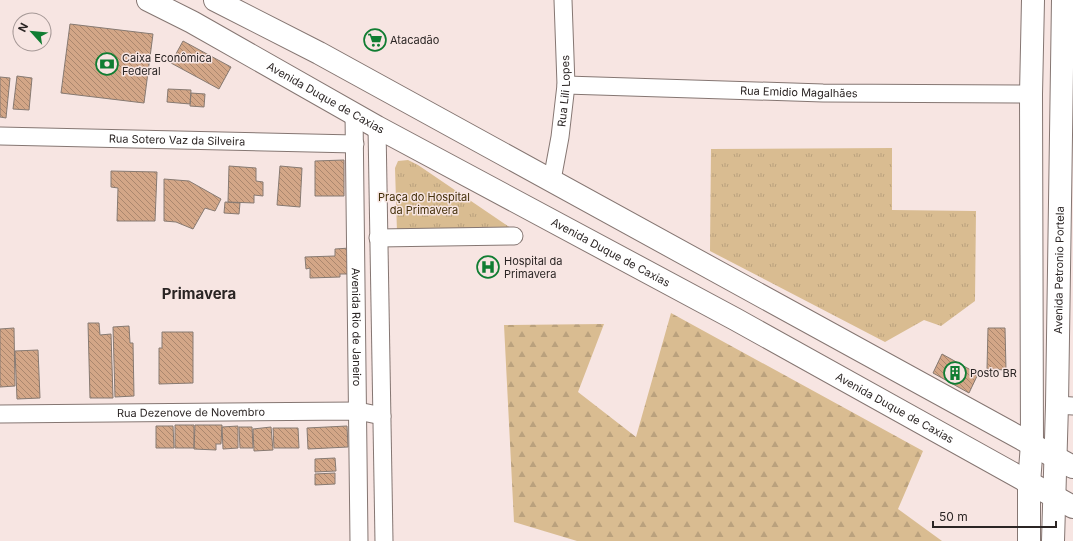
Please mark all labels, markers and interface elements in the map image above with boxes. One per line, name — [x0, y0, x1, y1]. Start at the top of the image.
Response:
north arrow — [12, 12, 52, 52]
text: N — [15, 21, 31, 34]
supermarket icon: Atacadão — [362, 27, 388, 53]
place label: Atacadão — [390, 33, 440, 47]
bank icon: Caixa Econômica Federal — [94, 51, 120, 77]
place label: Caixa Econômica Federal — [122, 51, 212, 78]
street label: Rua Lili Lopes — [554, 55, 573, 128]
street label: Avenida Duque de Caxias — [265, 59, 387, 137]
street label: Rua Emidio Magalhães — [740, 83, 858, 100]
street label: Rua Sotero Vaz da Silveira — [109, 131, 245, 149]
park label: Praça do Hospital da Primavera — [378, 190, 470, 217]
street label: Avenida Petronio Portela — [1051, 206, 1067, 334]
street label: Avenida Duque de Caxias — [549, 215, 673, 290]
hospital icon: Hospital da Primavera — [475, 254, 501, 280]
place label: Hospital da Primavera — [504, 254, 562, 281]
street label: Avenida Rio de Janeiro — [349, 268, 364, 387]
district label: Primavera — [162, 284, 236, 303]
building icon: Posto BR — [942, 360, 968, 386]
place label: Posto BR — [970, 366, 1017, 380]
street label: Avenida Duque de Caxias — [833, 369, 956, 446]
street label: Rua Dezenove de Novembro — [117, 405, 266, 420]
scale bar — [933, 503, 1056, 529]
text: 50 m — [939, 509, 968, 524]

